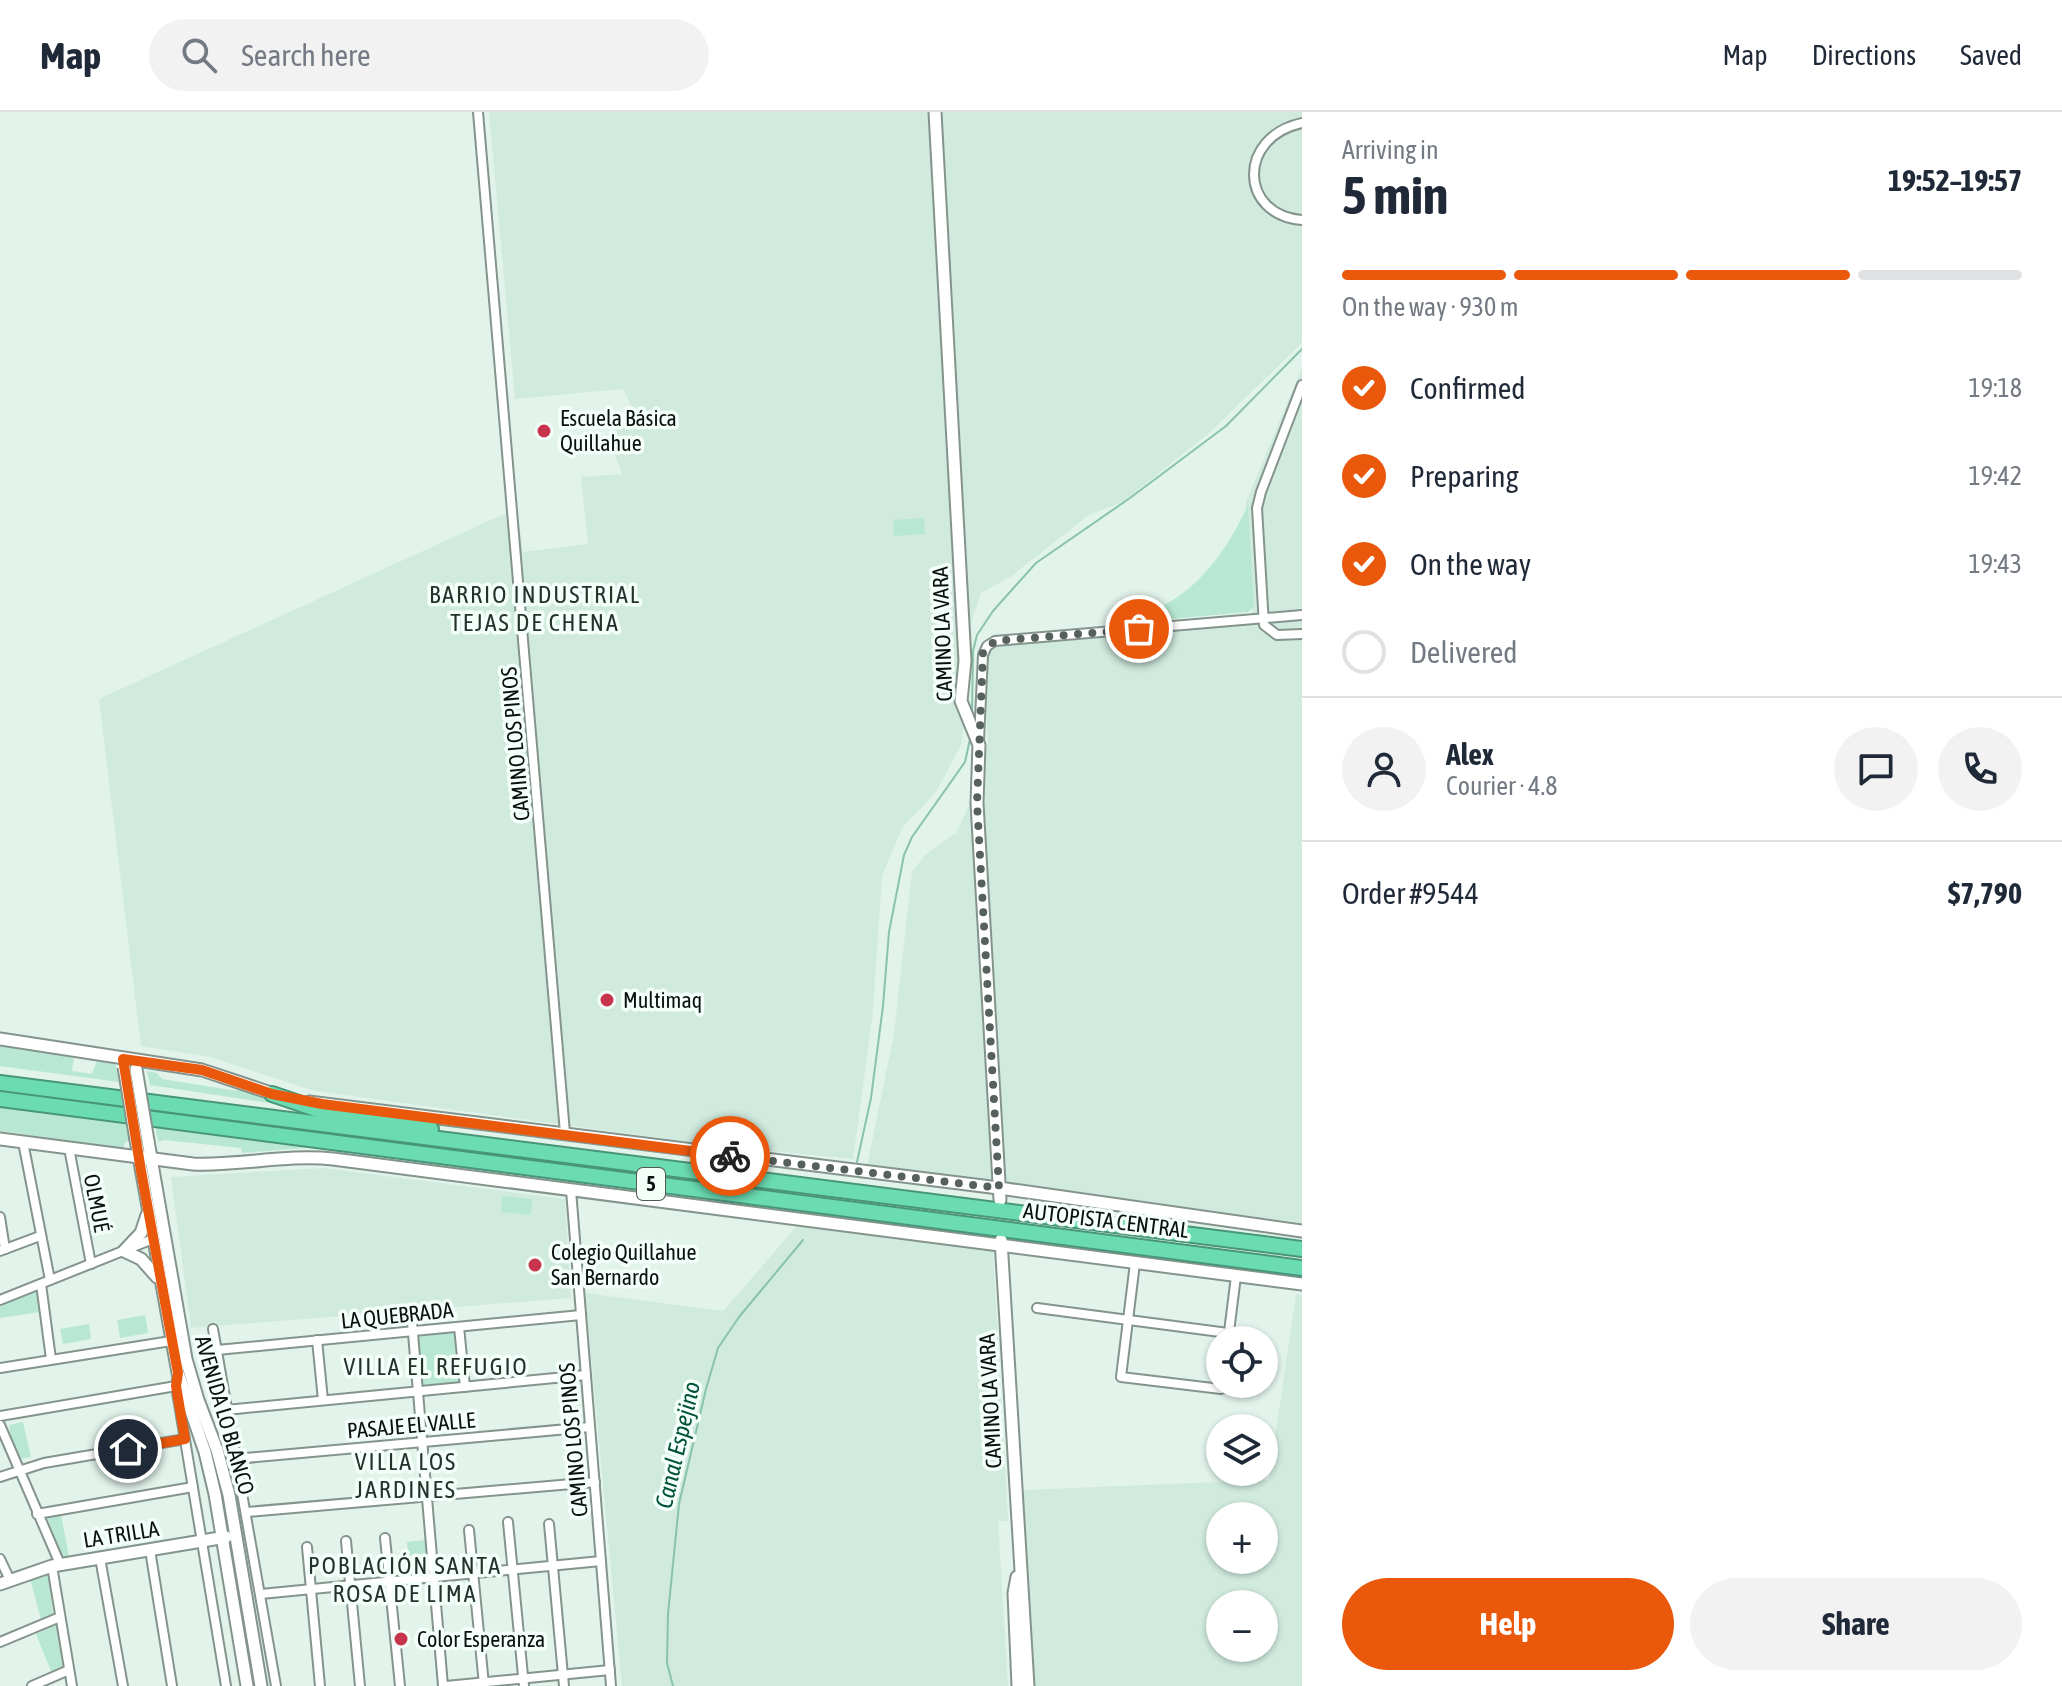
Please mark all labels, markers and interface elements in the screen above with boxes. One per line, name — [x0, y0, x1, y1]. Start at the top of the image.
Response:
search box — [149, 19, 709, 91]
icon: search — [177, 33, 221, 77]
text: Map — [40, 34, 101, 77]
text: Search here — [241, 38, 371, 72]
text: Map — [1723, 39, 1768, 71]
text: Directions — [1812, 39, 1916, 71]
text: Saved — [1960, 39, 2022, 71]
text: Arriving in — [1342, 135, 1439, 165]
text: 19:52–19:57 — [1888, 163, 2022, 197]
text: 5 min — [1342, 165, 1448, 225]
text: On the way · 930 m — [1342, 292, 1519, 322]
icon: check — [1342, 366, 1386, 410]
text: Confirmed — [1410, 371, 1525, 405]
text: 19:18 — [1968, 373, 2022, 403]
place label: Escuela Básica Quillahue — [560, 405, 677, 456]
marker: Escuela Básica Quillahue — [535, 422, 553, 440]
icon: check — [1342, 454, 1386, 498]
text: Preparing — [1410, 459, 1519, 493]
text: 19:42 — [1968, 461, 2022, 491]
icon: check — [1342, 542, 1386, 586]
text: On the way — [1410, 547, 1531, 581]
text: 19:43 — [1968, 549, 2022, 579]
street label: CAMINO LA VARA — [927, 566, 957, 702]
district label: BARRIO INDUSTRIAL TEJAS DE CHENA — [429, 581, 641, 636]
pin — [1105, 595, 1173, 663]
icon: bag — [1117, 607, 1161, 651]
text: Delivered — [1410, 635, 1518, 669]
street label: CAMINO LOS PINOS — [495, 666, 535, 822]
button: person — [1342, 727, 1426, 811]
button: chat — [1834, 727, 1918, 811]
button: phone — [1938, 727, 2022, 811]
text: Alex — [1446, 737, 1494, 771]
text: Courier · 4.8 — [1446, 771, 1557, 801]
text: Order #9544 — [1342, 876, 1479, 910]
text: $7,790 — [1948, 876, 2022, 910]
place label: Multimaq — [623, 987, 702, 1013]
marker: Multimaq — [598, 991, 616, 1009]
courier — [690, 1116, 770, 1196]
icon: bike — [708, 1134, 752, 1178]
road number: 5 — [637, 1168, 665, 1200]
street label: OLMUÉ — [79, 1172, 115, 1235]
street label: AUTOPISTA CENTRAL — [1022, 1197, 1191, 1243]
place label: Colegio Quillahue San Bernardo — [551, 1239, 696, 1290]
marker: Colegio Quillahue San Bernardo — [526, 1256, 544, 1274]
street label: LA QUEBRADA — [340, 1296, 455, 1334]
map controls — [1206, 1326, 1278, 1662]
button: locate — [1206, 1326, 1278, 1398]
street label: AVENIDA LO BLANCO — [190, 1333, 260, 1497]
street label: CAMINO LA VARA — [973, 1333, 1007, 1469]
district label: VILLA EL REFUGIO — [343, 1353, 529, 1380]
street label: CAMINO LOS PINOS — [553, 1362, 593, 1518]
water label: Canal Espejino — [650, 1379, 705, 1511]
street label: PASAJE EL VALLE — [346, 1406, 477, 1444]
button: layers — [1206, 1414, 1278, 1486]
pin — [94, 1415, 162, 1483]
icon: home — [106, 1427, 150, 1471]
district label: VILLA LOS JARDINES — [355, 1448, 457, 1503]
button: + — [1206, 1502, 1278, 1574]
street label: LA TRILLA — [81, 1515, 161, 1553]
district label: POBLACIÓN SANTA ROSA DE LIMA — [308, 1552, 502, 1607]
button: Help — [1342, 1578, 1674, 1670]
button: Share — [1690, 1578, 2022, 1670]
button: − — [1206, 1590, 1278, 1662]
place label: Color Esperanza — [417, 1626, 545, 1652]
marker: Color Esperanza — [392, 1630, 410, 1648]

